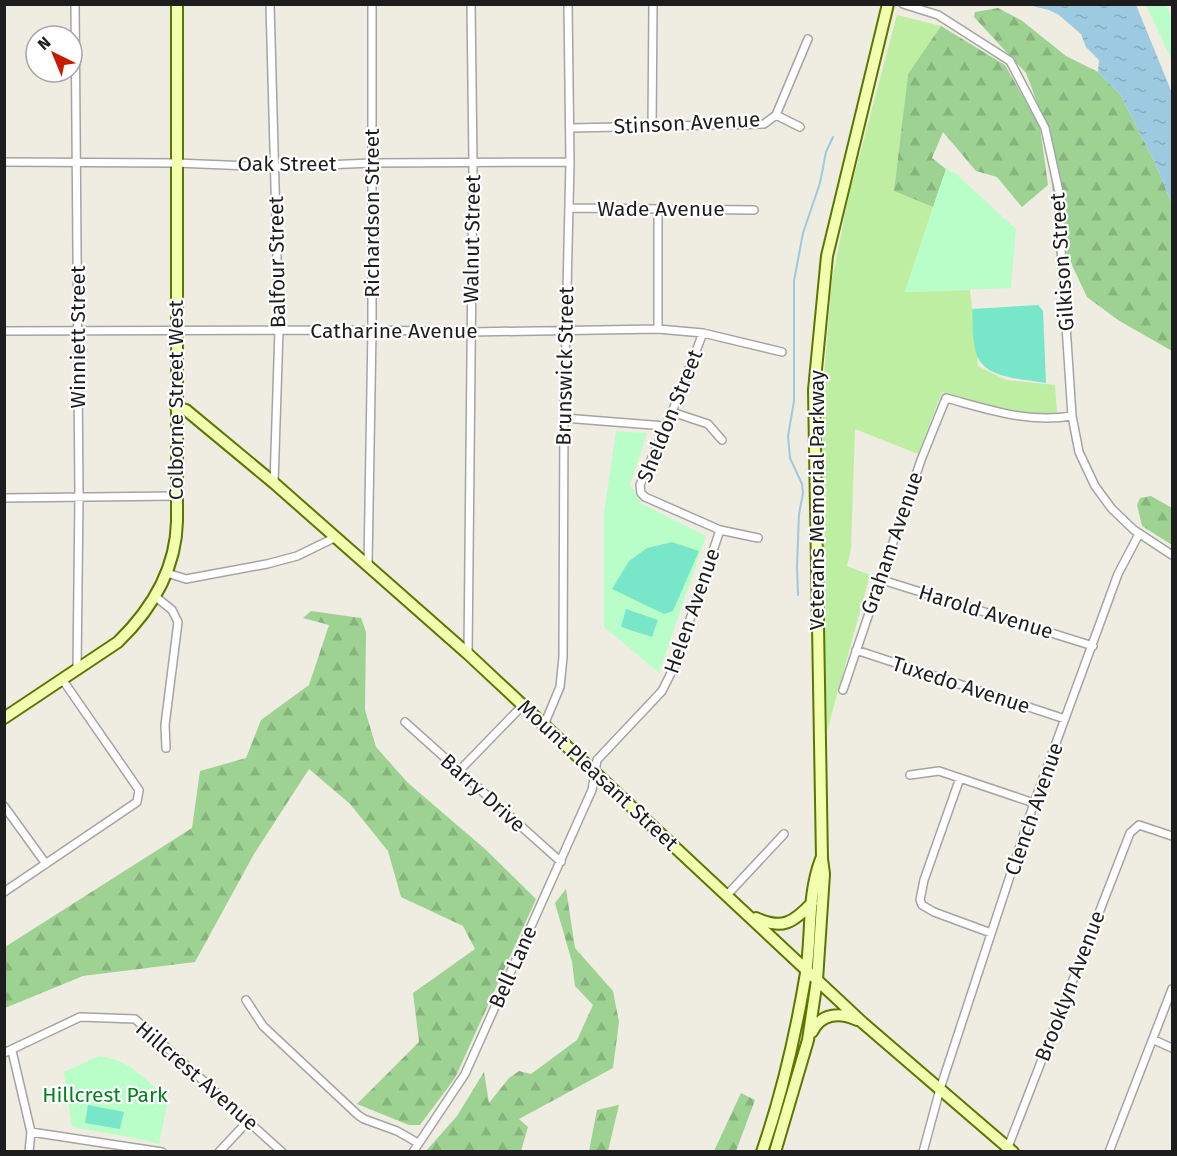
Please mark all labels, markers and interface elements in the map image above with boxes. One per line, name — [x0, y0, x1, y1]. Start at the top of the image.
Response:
north arrow — [24, 24, 84, 84]
text: N — [34, 33, 54, 54]
street label: Stinson Avenue — [613, 106, 761, 140]
street label: Richardson Street — [359, 128, 385, 298]
street label: Oak Street — [237, 151, 337, 177]
street label: Walnut Street — [458, 174, 486, 304]
street label: Gilkison Street — [1044, 191, 1080, 332]
street label: Balfour Street — [263, 195, 291, 328]
street label: Wade Avenue — [597, 196, 725, 222]
street label: Winniett Street — [65, 265, 91, 408]
street label: Brunswick Street — [551, 286, 579, 446]
street label: Colborne Street West — [163, 299, 189, 500]
street label: Catharine Avenue — [310, 318, 478, 344]
street label: Sheldon Street — [632, 345, 709, 486]
street label: Veterans Memorial Parkway — [804, 369, 830, 630]
street label: Graham Avenue — [855, 468, 929, 618]
street label: Helen Avenue — [658, 545, 726, 677]
street label: Harold Avenue — [916, 579, 1056, 645]
street label: Tuxedo Avenue — [889, 650, 1033, 720]
street label: Mount Pleasant Street — [512, 694, 684, 856]
street label: Clench Avenue — [999, 739, 1069, 879]
street label: Barry Drive — [435, 748, 531, 838]
street label: Brooklyn Avenue — [1029, 907, 1111, 1065]
street label: Bell Lane — [483, 922, 543, 1012]
street label: Hillcrest Avenue — [130, 1016, 264, 1136]
park label: Hillcrest Park — [42, 1082, 168, 1108]

